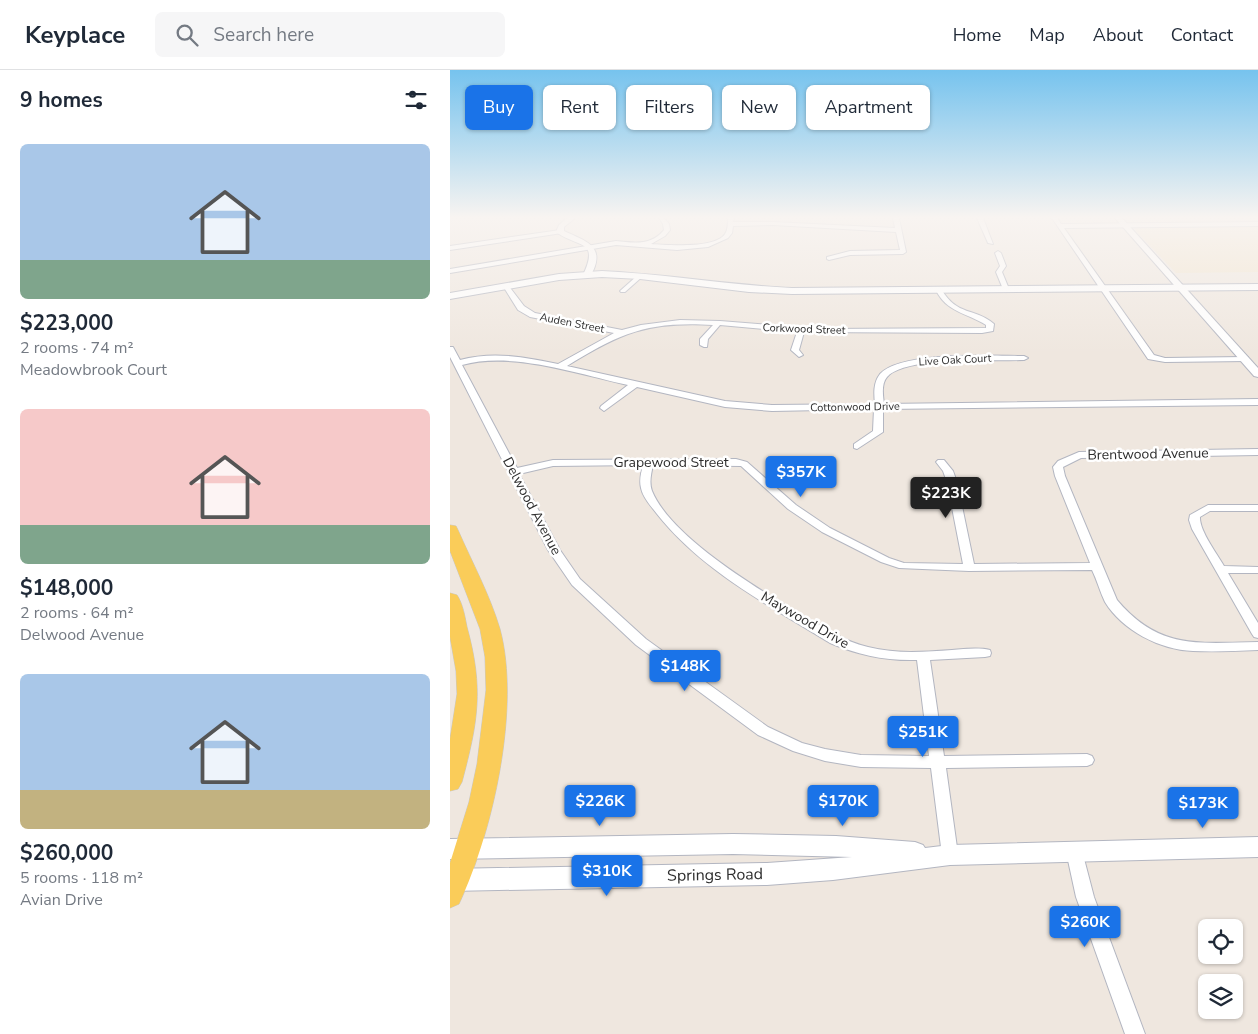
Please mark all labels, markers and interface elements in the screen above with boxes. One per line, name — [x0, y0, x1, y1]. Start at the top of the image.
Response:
search box — [155, 12, 505, 57]
text: Keyplace — [25, 19, 125, 51]
icon: search — [173, 21, 201, 49]
text: Search here — [213, 22, 314, 48]
text: Home — [953, 23, 1001, 47]
text: Map — [1029, 23, 1065, 47]
text: About — [1093, 23, 1143, 47]
text: Contact — [1171, 23, 1233, 47]
chip: Buy — [465, 85, 533, 130]
chip: Rent — [543, 85, 616, 130]
chip: Filters — [626, 85, 712, 130]
chip: New — [722, 85, 796, 130]
chip: Apartment — [806, 85, 930, 130]
text: 9 homes — [20, 86, 103, 114]
icon: filters — [402, 86, 430, 114]
icon: home — [180, 177, 270, 267]
text: $223,000 — [20, 309, 113, 337]
street label: Auden Street — [538, 309, 606, 337]
street label: Corkwood Street — [762, 320, 846, 338]
text: 2 rooms · 74 m² — [20, 337, 133, 359]
street label: Live Oak Court — [918, 351, 992, 369]
text: Meadowbrook Court — [20, 359, 167, 381]
street label: Cottonwood Drive — [810, 399, 900, 415]
icon: home — [180, 442, 270, 532]
street label: Brentwood Avenue — [1087, 443, 1209, 465]
street label: Grapewood Street — [613, 453, 729, 472]
street label: Delwood Avenue — [498, 454, 566, 558]
pin: $357K — [766, 456, 836, 498]
text: $357K — [776, 461, 826, 483]
pin: $223K — [911, 476, 981, 519]
text: $223K — [921, 482, 971, 504]
text: $148,000 — [20, 574, 113, 602]
street label: Maywood Drive — [757, 587, 853, 653]
text: 2 rooms · 64 m² — [20, 602, 133, 624]
text: Delwood Avenue — [20, 624, 144, 646]
pin: $148K — [650, 650, 720, 692]
text: $148K — [660, 655, 710, 677]
icon: home — [180, 707, 270, 797]
pin: $251K — [888, 716, 958, 758]
text: $251K — [898, 721, 948, 743]
pin: $226K — [565, 784, 635, 827]
pin: $170K — [808, 784, 878, 827]
pin: $173K — [1168, 786, 1238, 829]
text: $226K — [575, 790, 625, 812]
text: $170K — [818, 790, 868, 812]
text: $173K — [1178, 792, 1228, 814]
text: $260,000 — [20, 839, 113, 867]
pin: $310K — [572, 854, 642, 897]
text: $310K — [582, 860, 632, 882]
street label: Springs Road — [667, 863, 763, 887]
text: 5 rooms · 118 m² — [20, 867, 143, 889]
text: Avian Drive — [20, 889, 103, 911]
pin: $260K — [1050, 906, 1120, 948]
text: $260K — [1060, 911, 1110, 933]
map controls — [1198, 919, 1243, 1019]
button: locate — [1198, 919, 1243, 964]
button: layers — [1198, 974, 1243, 1019]

